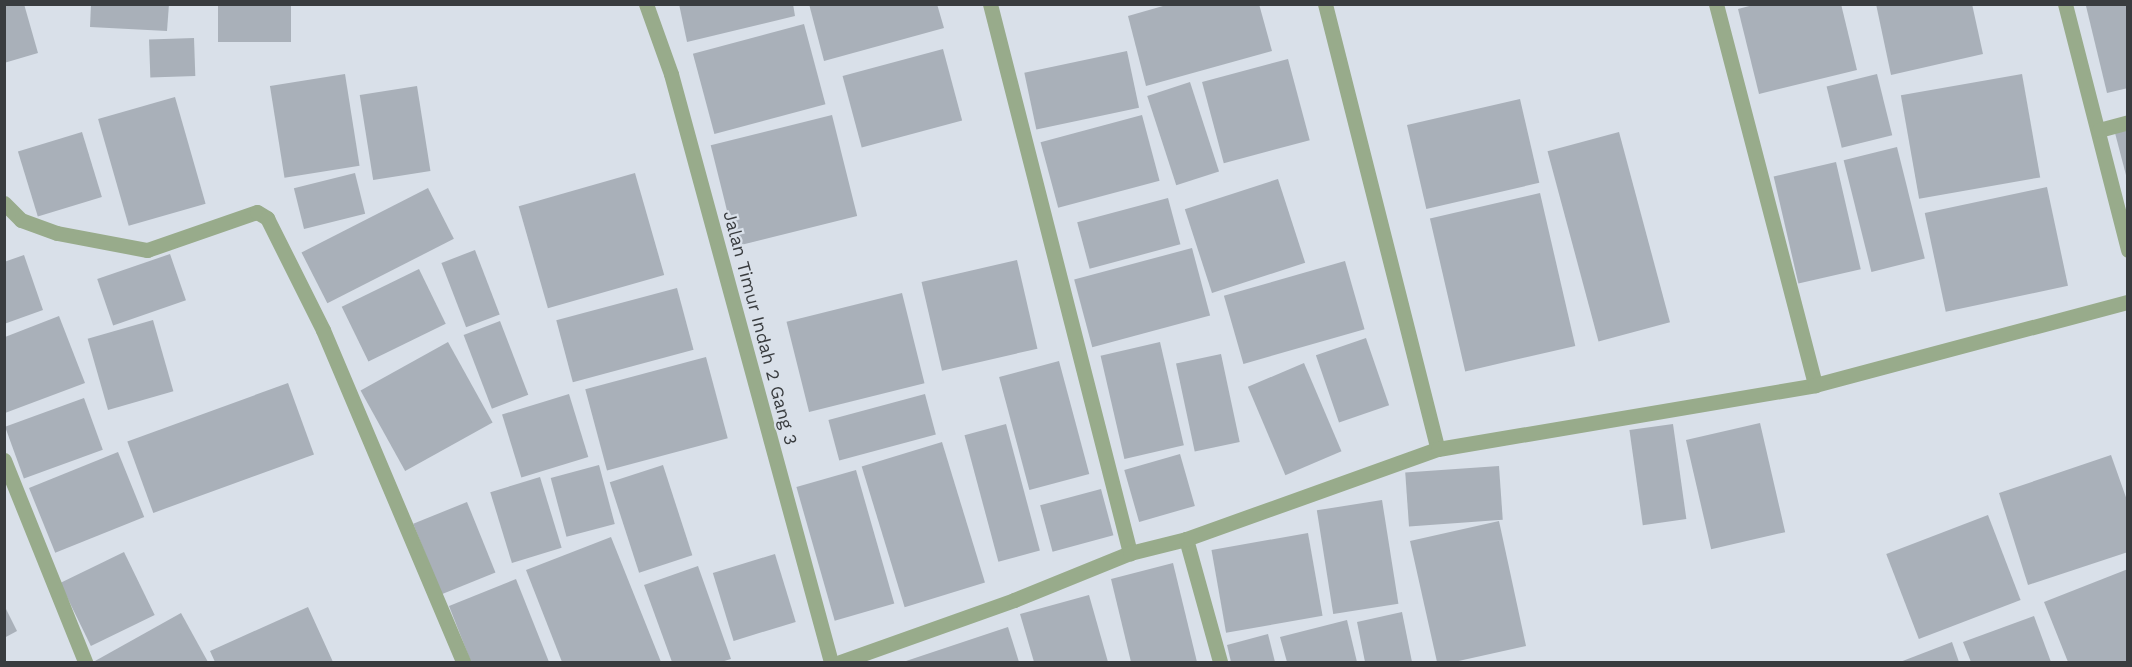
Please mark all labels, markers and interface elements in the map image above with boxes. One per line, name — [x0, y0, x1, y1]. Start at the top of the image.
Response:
street label: Jalan Timur Indah 2 Gang 3 — [718, 208, 802, 448]

